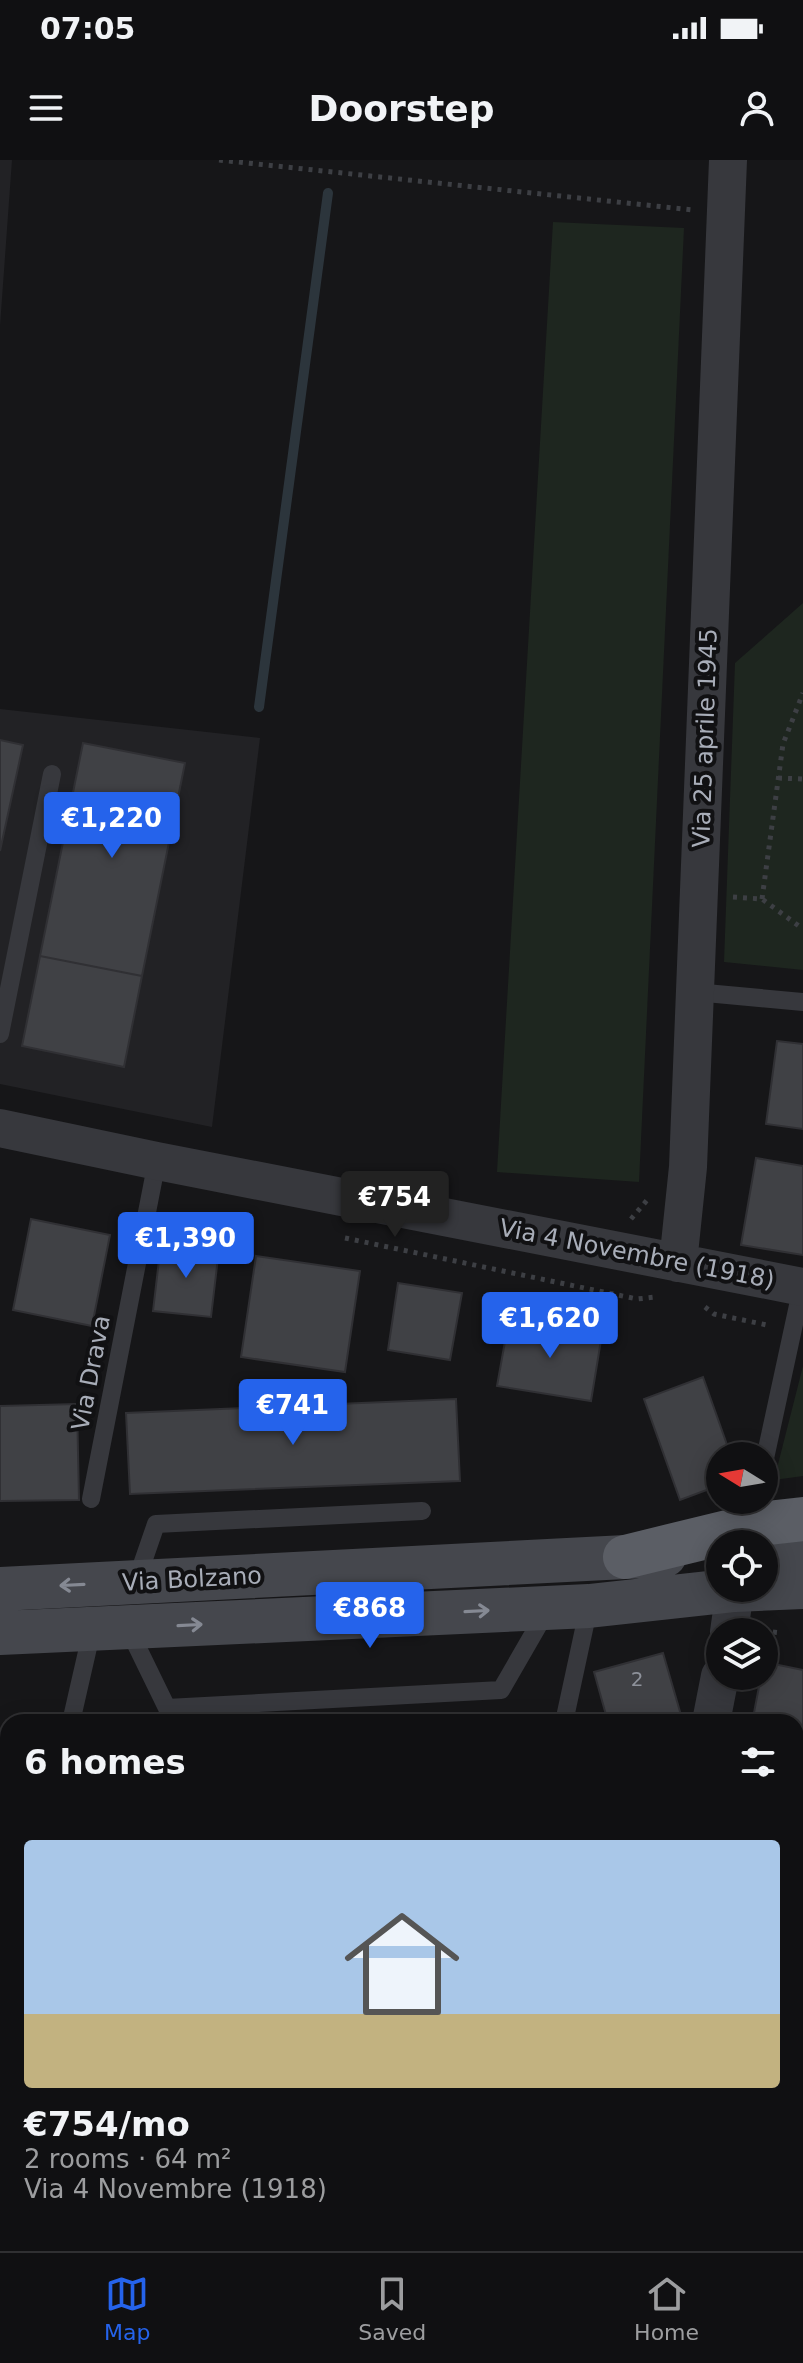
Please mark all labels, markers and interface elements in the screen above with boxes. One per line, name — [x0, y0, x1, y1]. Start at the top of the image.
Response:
text: 07:05 — [40, 11, 136, 46]
icon: menu — [24, 86, 68, 130]
icon: person — [735, 86, 779, 130]
text: Doorstep — [309, 88, 494, 129]
street label: Via 25 aprile 1945 — [687, 628, 723, 848]
pin: €1,220 — [47, 792, 177, 860]
text: €1,220 — [62, 803, 162, 833]
pin: €754 — [348, 1171, 442, 1239]
text: €754 — [359, 1182, 431, 1212]
pin: €1,390 — [121, 1212, 251, 1280]
street label: Via 4 Novembre (1918) — [497, 1214, 777, 1294]
text: €1,390 — [136, 1223, 236, 1253]
pin: €1,620 — [485, 1292, 615, 1360]
text: €1,620 — [500, 1303, 600, 1333]
street label: Via Drava — [66, 1313, 116, 1433]
pin: €741 — [246, 1379, 340, 1447]
text: €741 — [257, 1390, 329, 1420]
north arrow — [706, 1442, 778, 1514]
map controls — [706, 1442, 778, 1690]
button: locate — [706, 1530, 778, 1602]
street label: Via Bolzano — [121, 1561, 263, 1597]
one-way arrow — [59, 1578, 86, 1593]
pin: €868 — [323, 1582, 417, 1650]
text: €868 — [334, 1593, 406, 1623]
one-way arrow — [463, 1603, 490, 1618]
one-way arrow — [176, 1618, 203, 1633]
button: layers — [706, 1618, 778, 1690]
house number: 2 — [631, 1667, 643, 1691]
icon: filters — [736, 1740, 780, 1784]
text: 6 homes — [24, 1742, 186, 1782]
icon: home — [330, 1892, 474, 2036]
text: €754/mo — [24, 2104, 190, 2144]
text: 2 rooms · 64 m² — [24, 2144, 232, 2174]
text: Via 4 Novembre (1918) — [24, 2174, 327, 2204]
tab: Map — [104, 2272, 150, 2345]
tab: Saved — [358, 2272, 426, 2345]
tab: Home — [634, 2272, 699, 2345]

